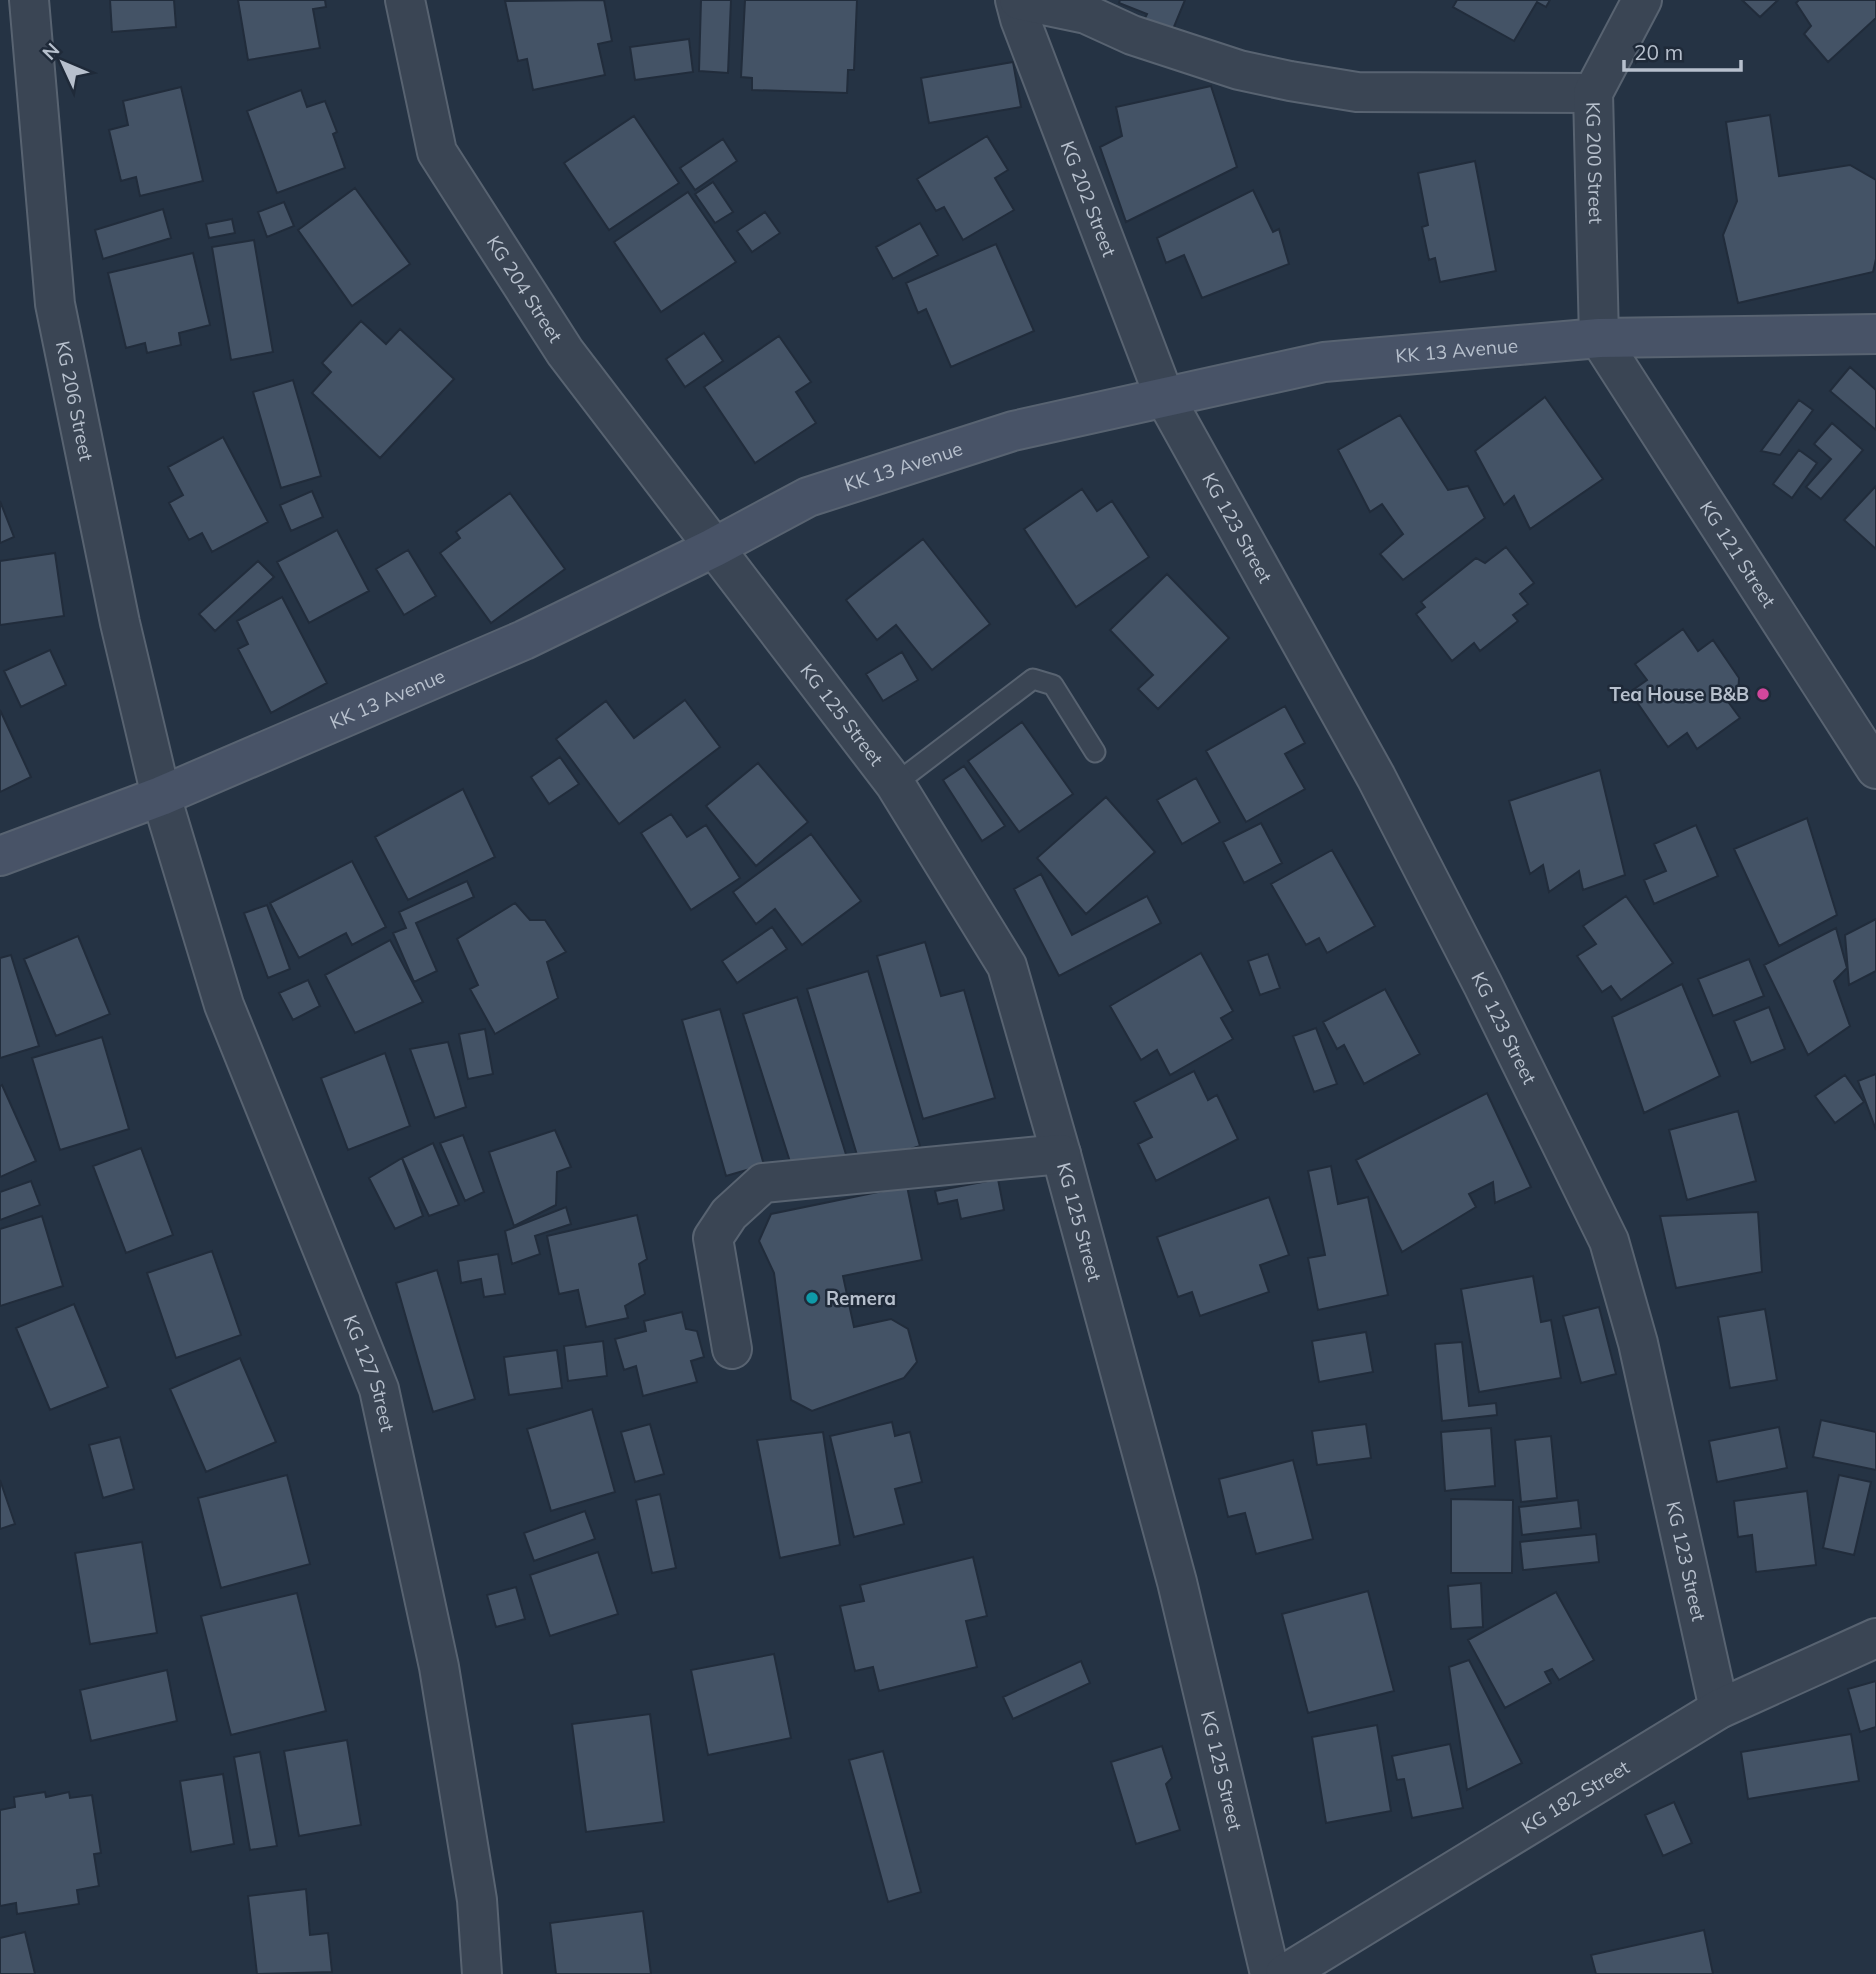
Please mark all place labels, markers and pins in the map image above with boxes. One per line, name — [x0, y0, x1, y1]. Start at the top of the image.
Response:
place label: Tea House B&B — [1610, 682, 1749, 706]
marker: Tea House B&B — [1755, 686, 1771, 702]
place label: Remera — [826, 1286, 896, 1310]
marker: Remera — [804, 1290, 820, 1306]

